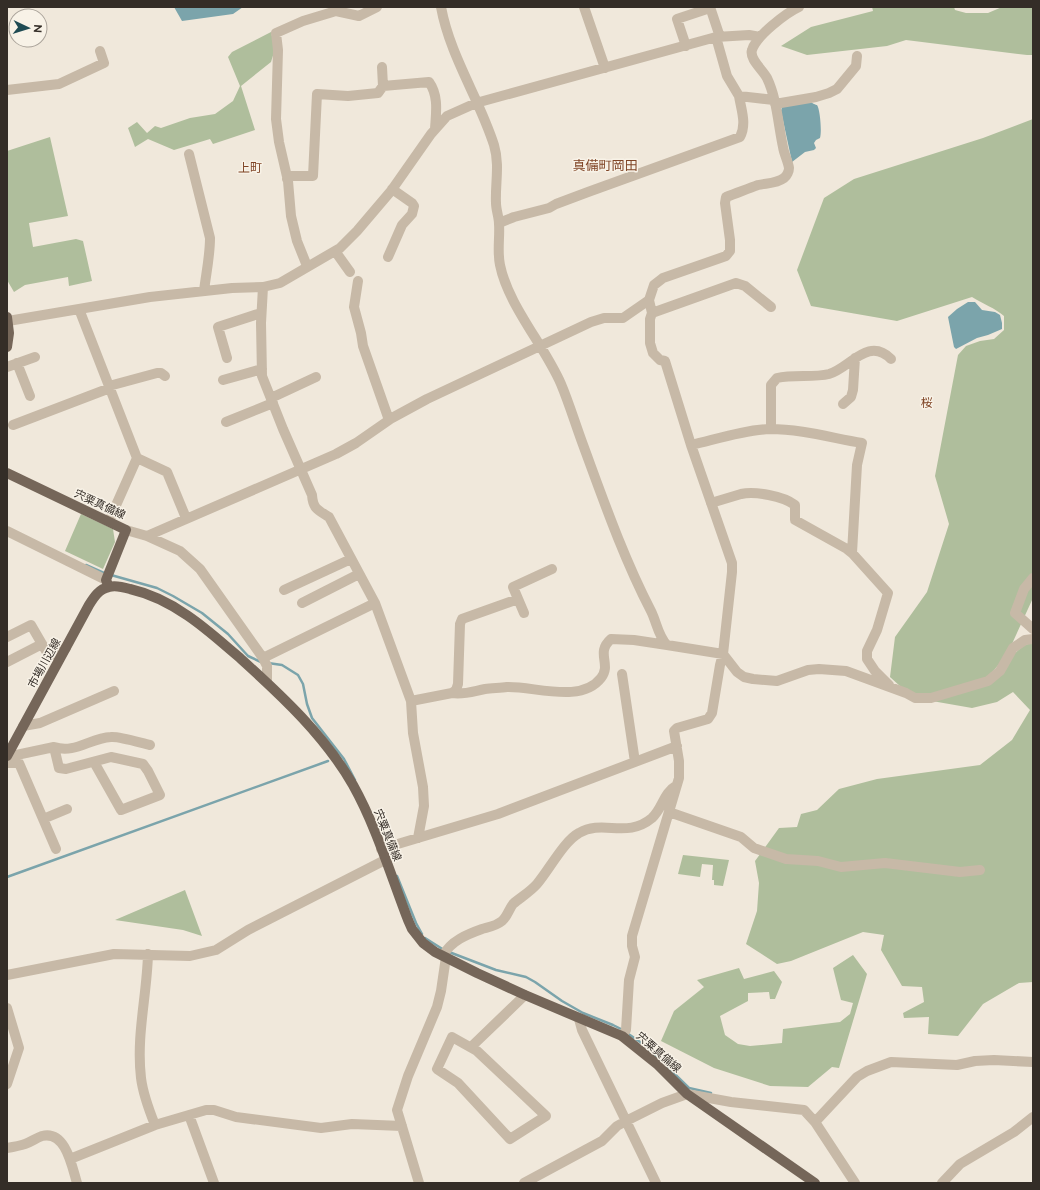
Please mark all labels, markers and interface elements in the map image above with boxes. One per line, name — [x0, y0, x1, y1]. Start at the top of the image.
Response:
north arrow — [8, 8, 48, 48]
text: N — [31, 24, 44, 33]
district label: 真備町岡田 — [572, 158, 638, 173]
district label: 上町 — [238, 161, 262, 175]
district label: 桜 — [921, 396, 933, 410]
street label: 宍粟真備線 — [72, 487, 127, 522]
street label: 市場川辺線 — [25, 636, 63, 690]
street label: 宍粟真備線 — [371, 807, 404, 863]
street label: 宍粟真備線 — [634, 1029, 684, 1075]

